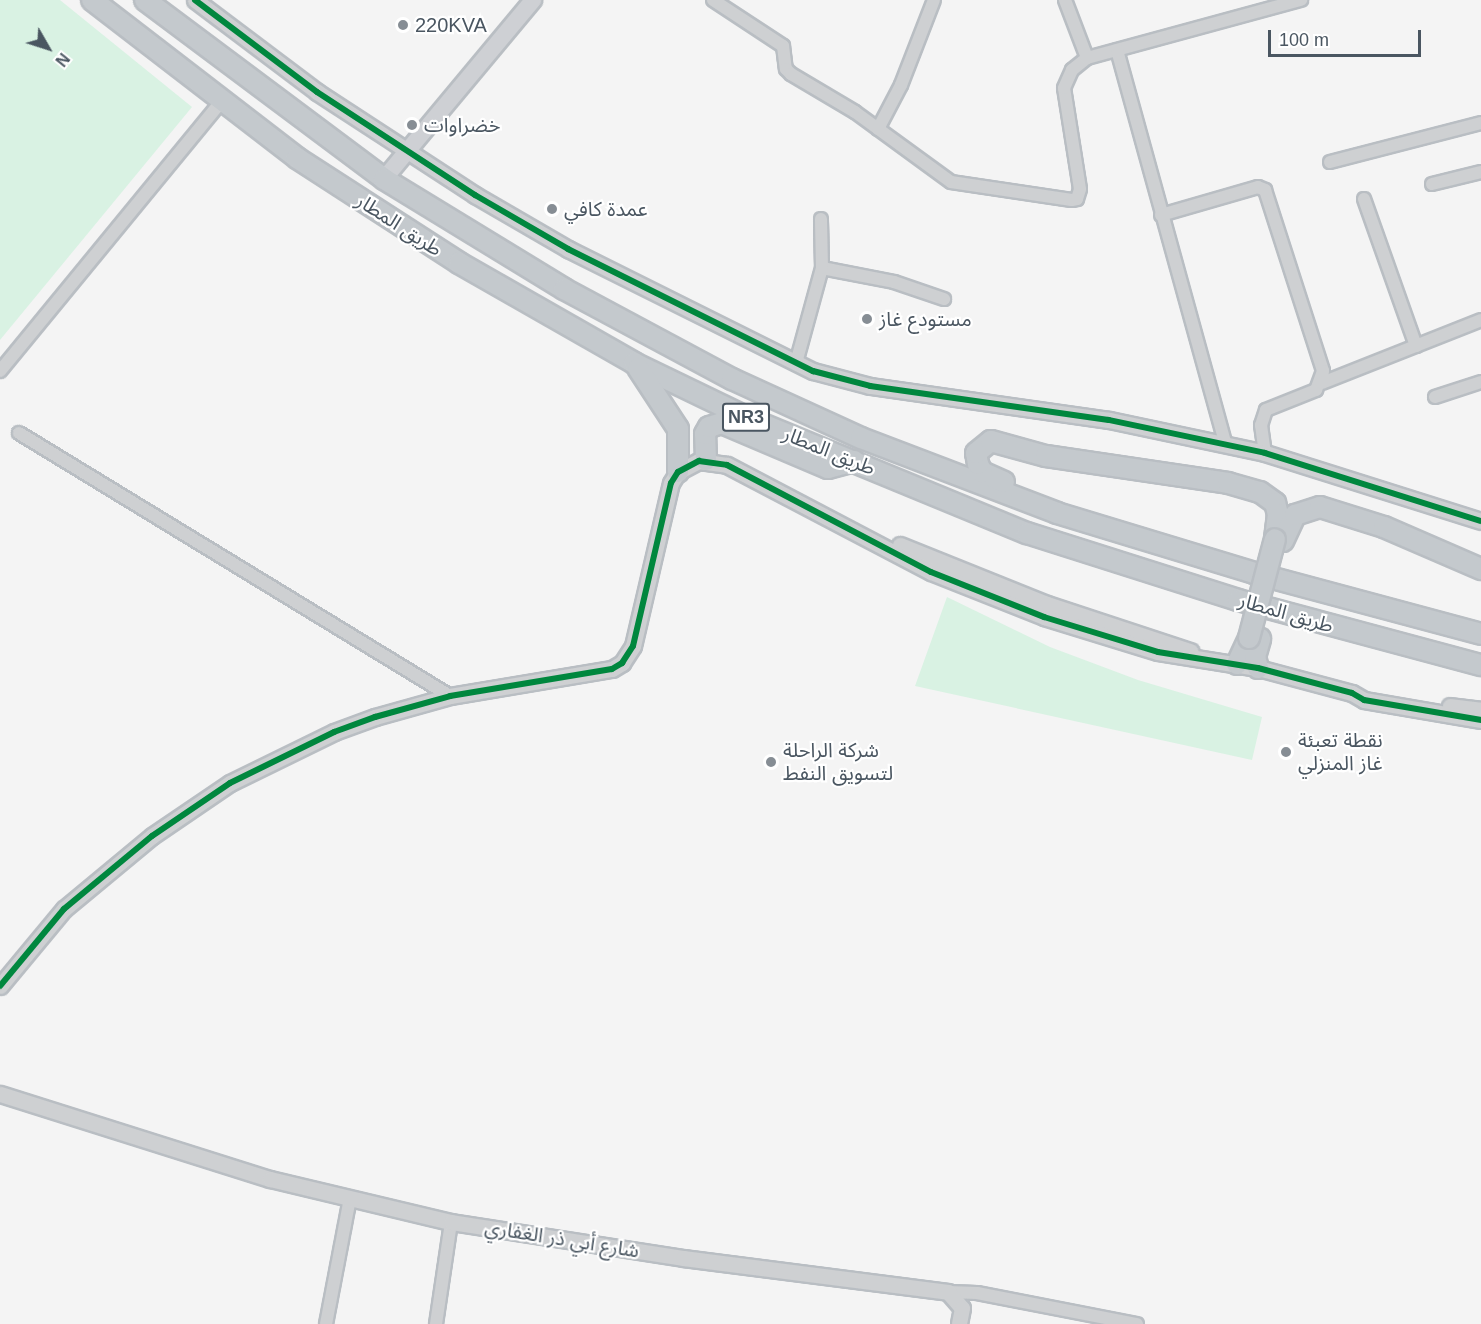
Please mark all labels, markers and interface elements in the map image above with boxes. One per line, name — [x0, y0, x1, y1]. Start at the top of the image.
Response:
place label: 220KVA — [415, 13, 487, 37]
north arrow — [18, 18, 78, 78]
marker: 220KVA — [396, 18, 410, 32]
scale bar — [1271, 18, 1424, 56]
text: 100 m — [1279, 30, 1329, 50]
text: N — [52, 50, 73, 69]
place label: خضراوات — [424, 113, 500, 137]
marker: خضراوات — [405, 118, 419, 132]
street label: طريق المطار — [352, 188, 446, 262]
place label: عمدة كافي — [564, 197, 648, 221]
marker: عمدة كافي — [545, 202, 559, 216]
place label: مستودع غاز — [879, 307, 972, 331]
marker: مستودع غاز — [860, 312, 874, 326]
road number: NR3 — [720, 402, 771, 432]
street label: طريق المطار — [779, 422, 879, 480]
street label: طريق المطار — [1236, 588, 1336, 638]
place label: نقطة تعبئة غاز المنزلي — [1298, 728, 1383, 775]
place label: شركة الراحلة لتسويق النفط — [783, 738, 893, 785]
marker: نقطة تعبئة غاز المنزلي — [1279, 745, 1293, 759]
marker: شركة الراحلة لتسويق النفط — [764, 755, 778, 769]
street label: شارع أبي ذر الغفاري — [483, 1215, 641, 1263]

